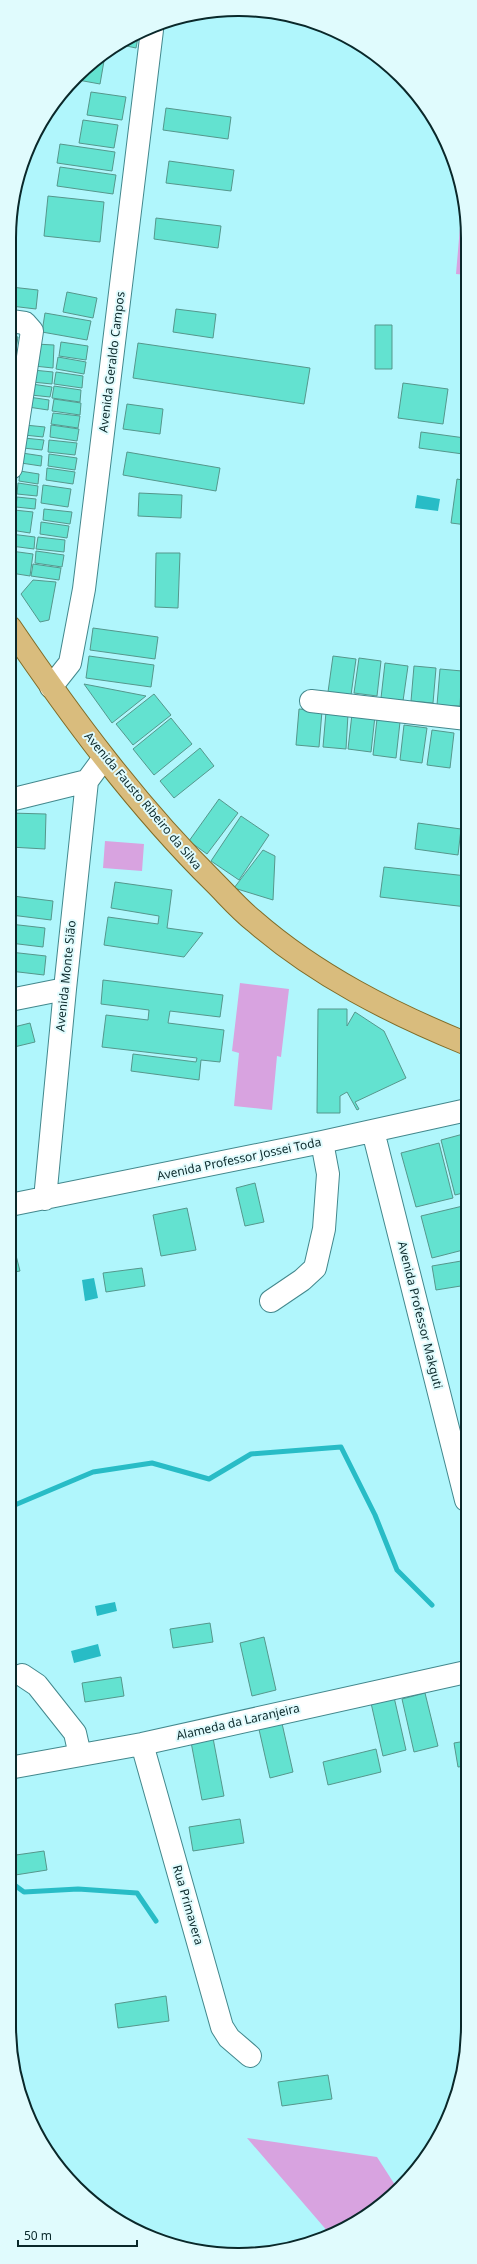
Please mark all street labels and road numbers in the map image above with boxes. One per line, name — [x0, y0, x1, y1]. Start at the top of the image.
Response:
street label: Avenida Geraldo Campos — [94, 290, 129, 433]
street label: Avenida Fausto Ribeiro da Silva — [81, 728, 206, 873]
street label: Avenida Monte Sião — [51, 919, 80, 1032]
street label: Avenida Professor Jossei Toda — [155, 1133, 323, 1184]
street label: Avenida Professor Makguti — [394, 1239, 447, 1390]
street label: Alameda da Laranjeira — [174, 1699, 301, 1744]
street label: Rua Primavera — [169, 1863, 208, 1947]

